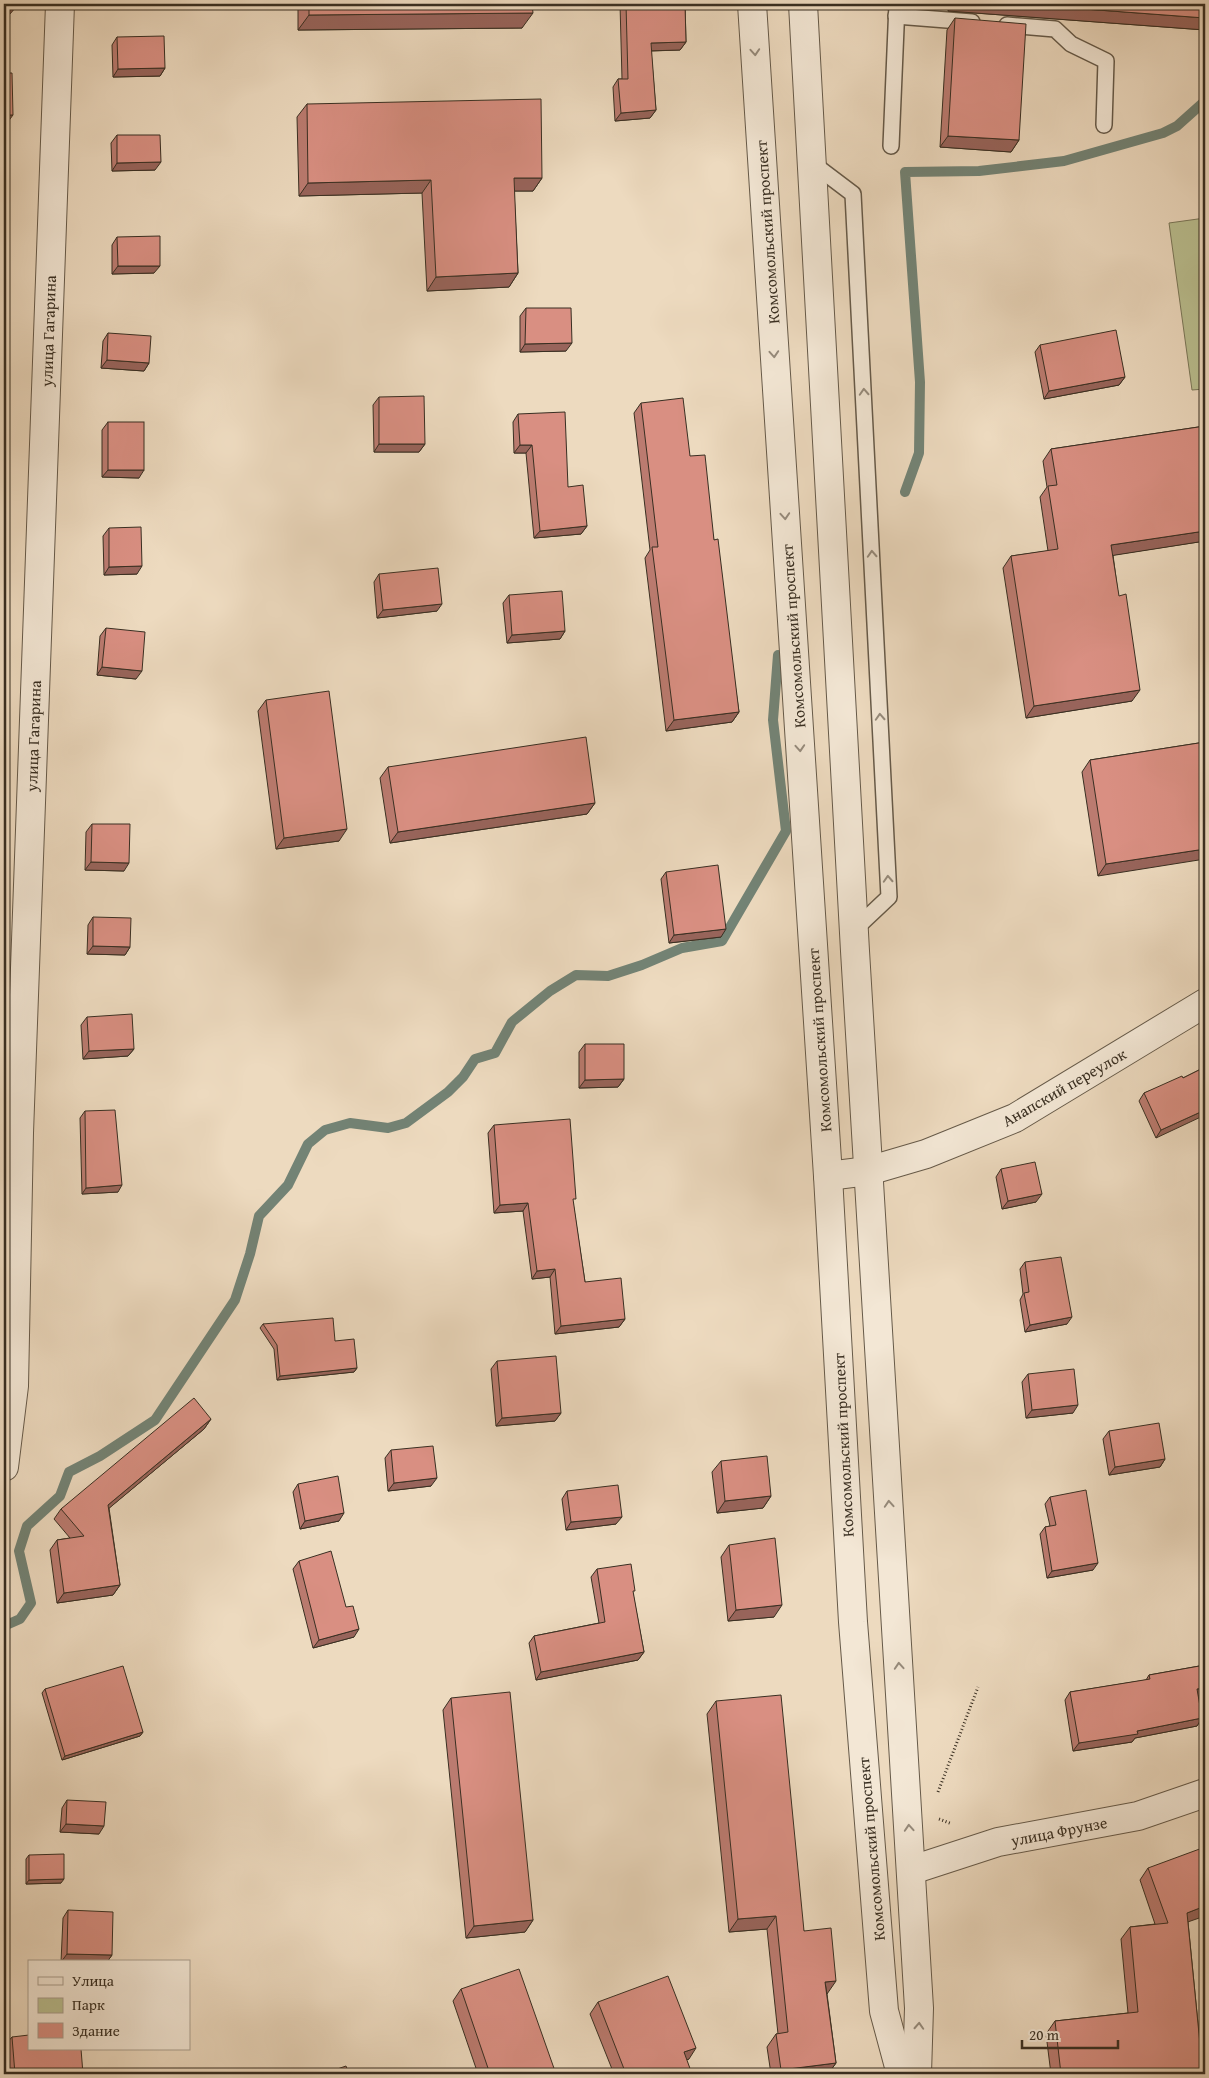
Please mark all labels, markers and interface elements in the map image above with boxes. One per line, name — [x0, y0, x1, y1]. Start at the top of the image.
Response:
one-way arrow — [750, 49, 761, 57]
street label: Комсомольский проспект — [749, 139, 785, 325]
street label: улица Гагарина — [34, 274, 62, 388]
one-way arrow — [769, 351, 780, 359]
one-way arrow — [858, 388, 869, 396]
one-way arrow — [779, 513, 790, 521]
street label: Комсомольский проспект — [775, 543, 811, 729]
one-way arrow — [867, 550, 877, 558]
street label: улица Гагарина — [19, 679, 47, 793]
one-way arrow — [875, 712, 886, 720]
one-way arrow — [794, 745, 805, 753]
one-way arrow — [883, 875, 894, 883]
street label: Комсомольский проспект — [801, 947, 837, 1133]
street label: Анапский переулок — [997, 1041, 1131, 1132]
street label: Комсомольский проспект — [826, 1352, 860, 1538]
one-way arrow — [883, 1500, 894, 1508]
one-way arrow — [893, 1662, 904, 1670]
street label: Комсомольский проспект — [851, 1756, 891, 1942]
street label: улица Фрунзе — [1008, 1810, 1109, 1852]
one-way arrow — [903, 1824, 914, 1832]
legend — [28, 1960, 190, 2050]
text: Улица — [72, 1970, 115, 1991]
text: Парк — [72, 1994, 105, 2015]
scale bar — [1022, 2018, 1118, 2050]
text: Здание — [72, 2020, 120, 2041]
one-way arrow — [913, 2021, 924, 2029]
text: 20 m — [1029, 2024, 1060, 2045]

